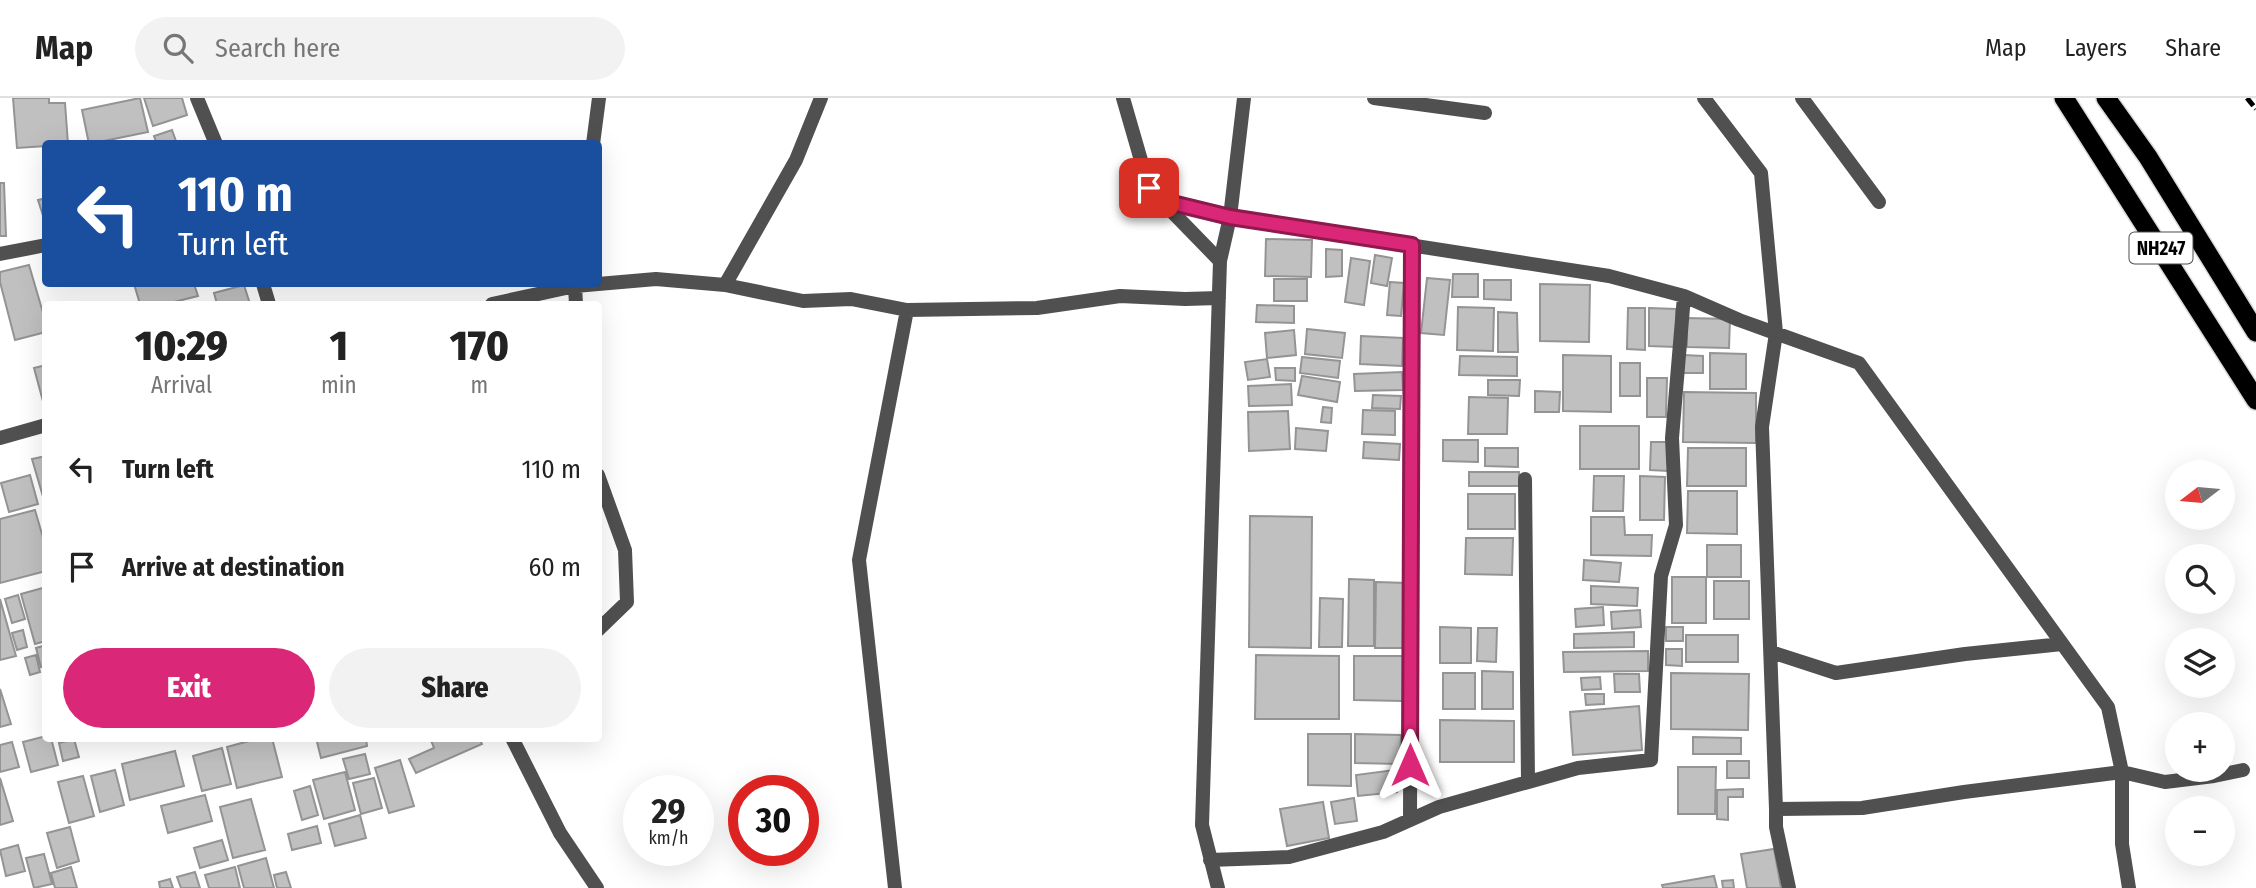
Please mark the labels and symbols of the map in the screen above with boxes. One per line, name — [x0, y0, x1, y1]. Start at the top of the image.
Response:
pin — [1119, 158, 1179, 218]
road number: NH247 — [2130, 232, 2192, 264]
north arrow — [2165, 460, 2235, 530]
position arrow — [1373, 728, 1447, 802]
speed limit sign: 30 — [728, 775, 819, 866]

